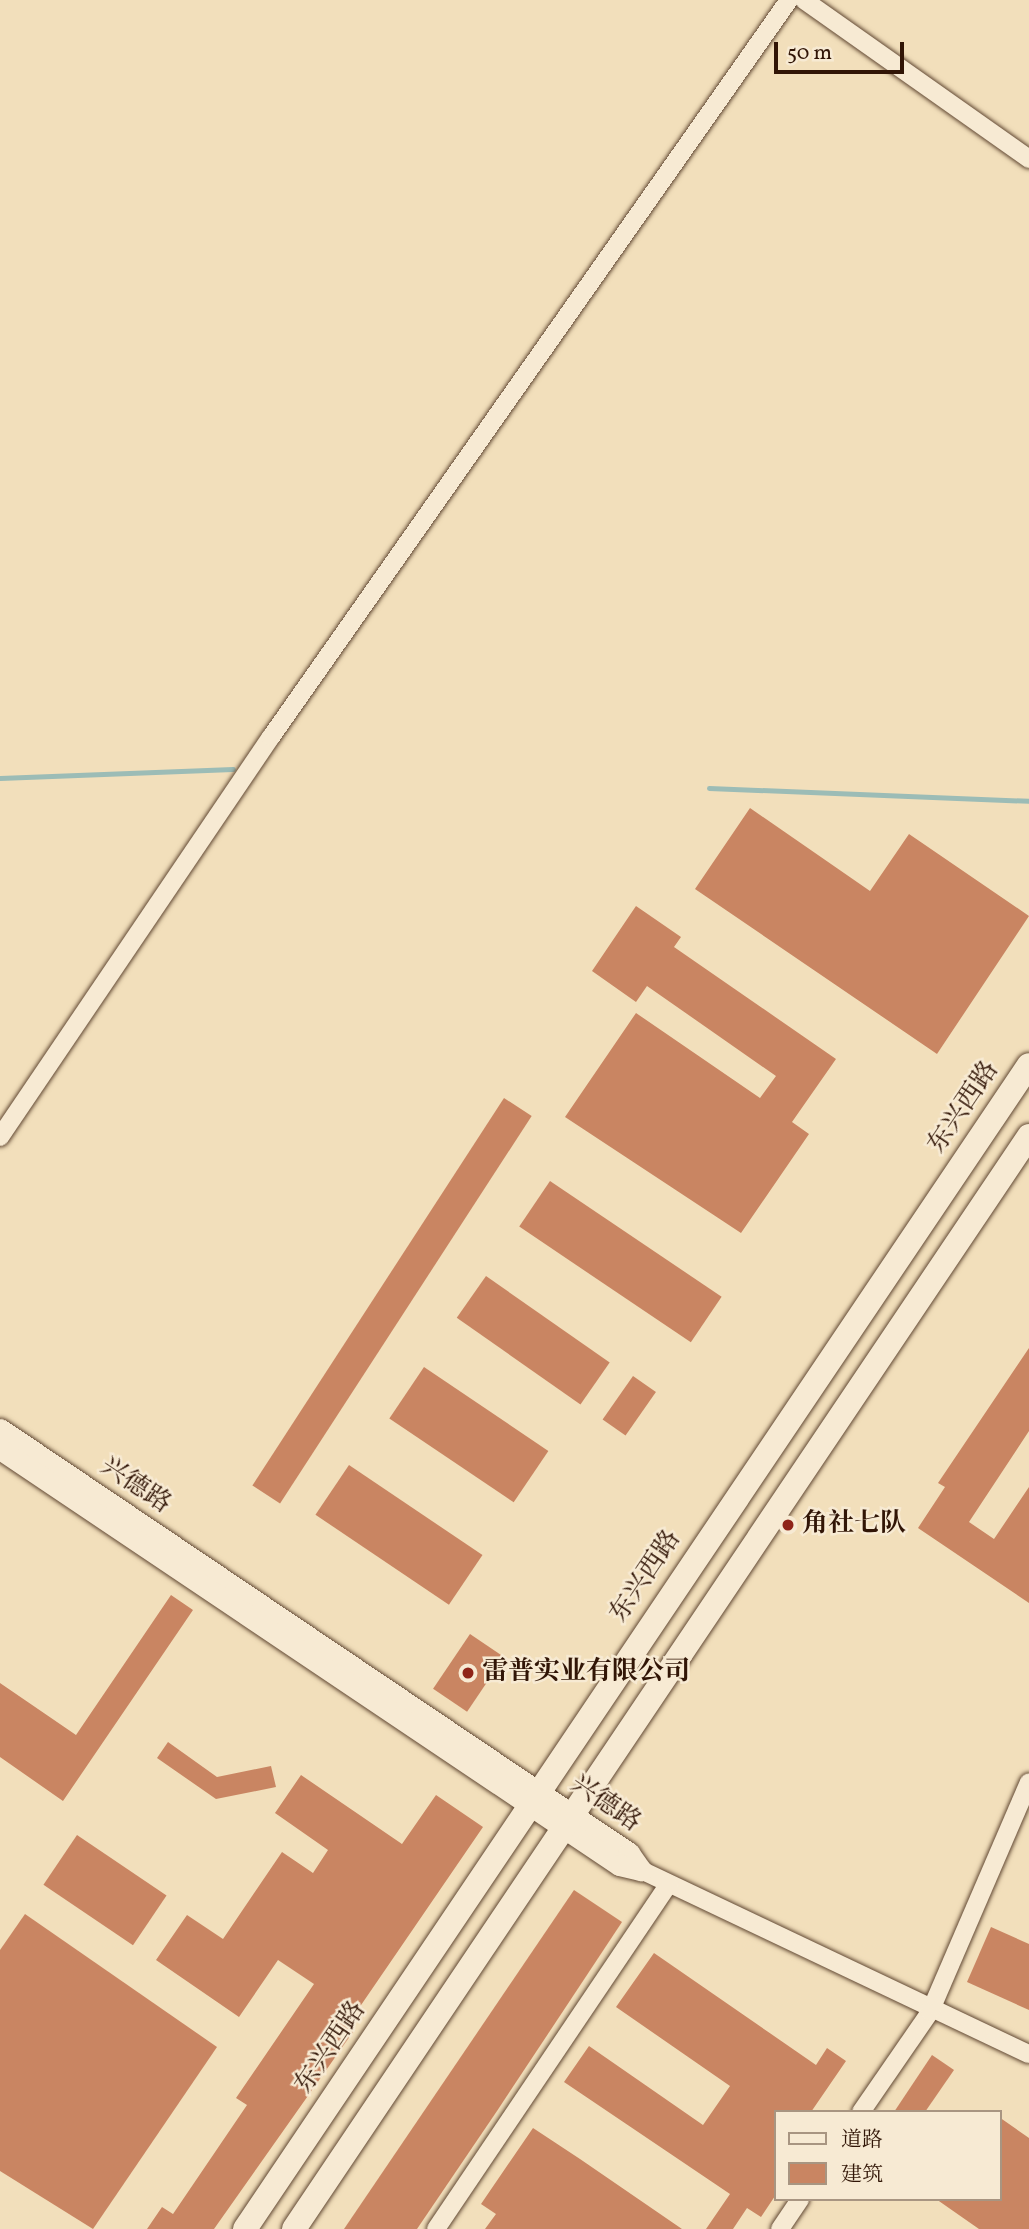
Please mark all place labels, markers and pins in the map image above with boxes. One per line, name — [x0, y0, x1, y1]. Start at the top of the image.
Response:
place label: 角社七队 — [802, 1509, 906, 1541]
marker: 角社七队 — [780, 1517, 796, 1533]
place label: 雷普实业有限公司 — [482, 1657, 690, 1689]
marker: 雷普实业有限公司 — [460, 1665, 476, 1681]

